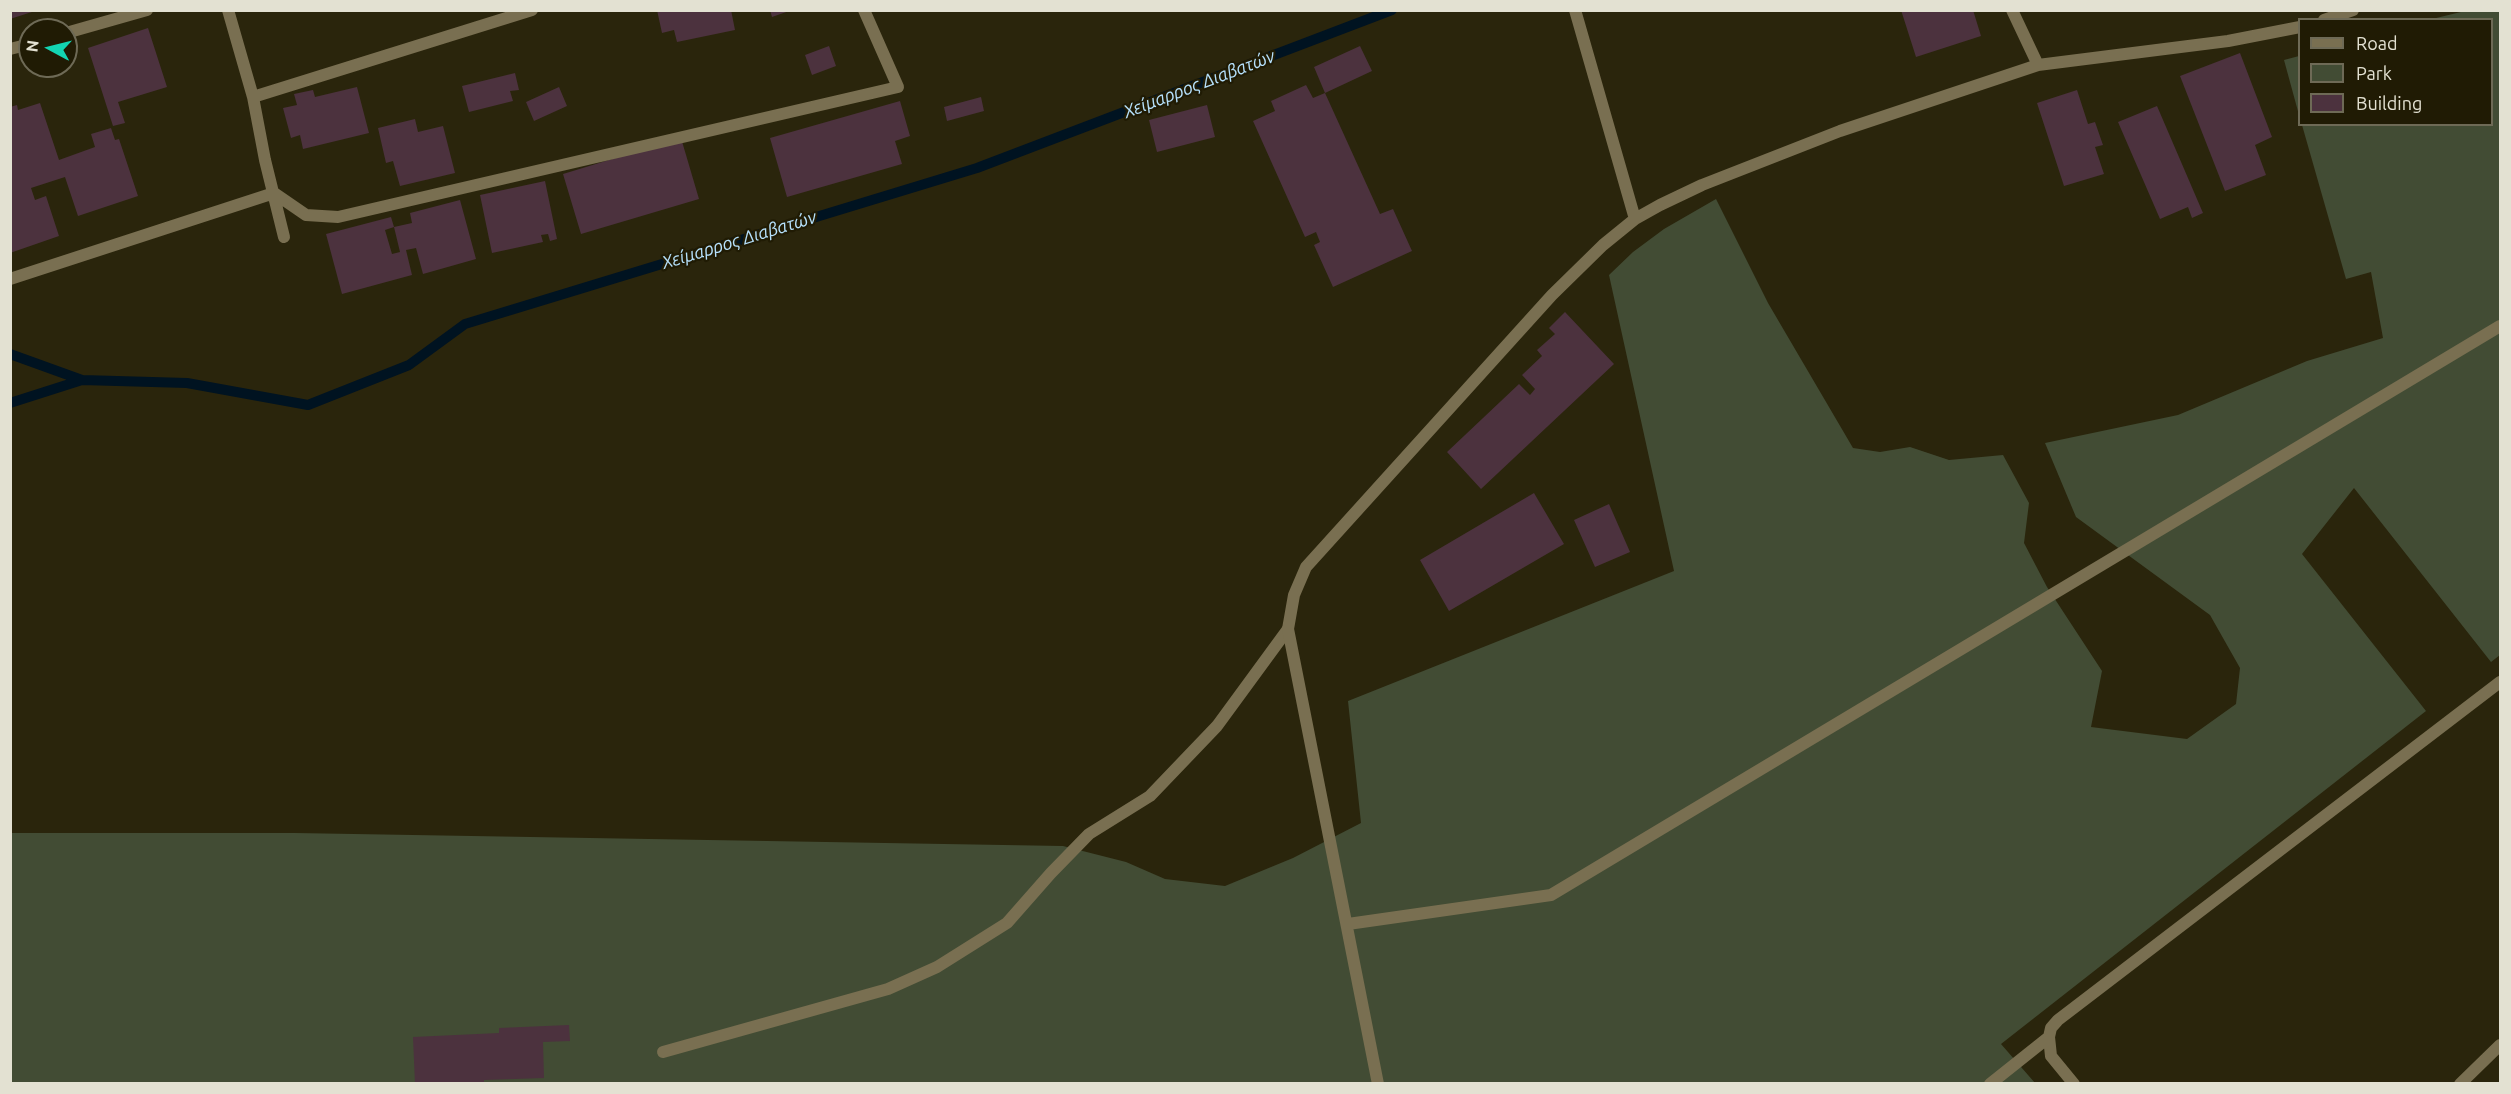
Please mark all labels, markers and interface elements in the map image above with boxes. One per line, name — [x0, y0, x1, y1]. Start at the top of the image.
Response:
north arrow — [18, 18, 78, 78]
legend — [2298, 18, 2493, 126]
text: Road — [2356, 33, 2398, 53]
text: N — [22, 39, 42, 53]
water label: Χείμαρρος Διαβατών — [1120, 45, 1278, 123]
text: Park — [2356, 63, 2392, 83]
text: Building — [2356, 93, 2422, 113]
water label: Χείμαρρος Διαβατών — [659, 206, 819, 274]

